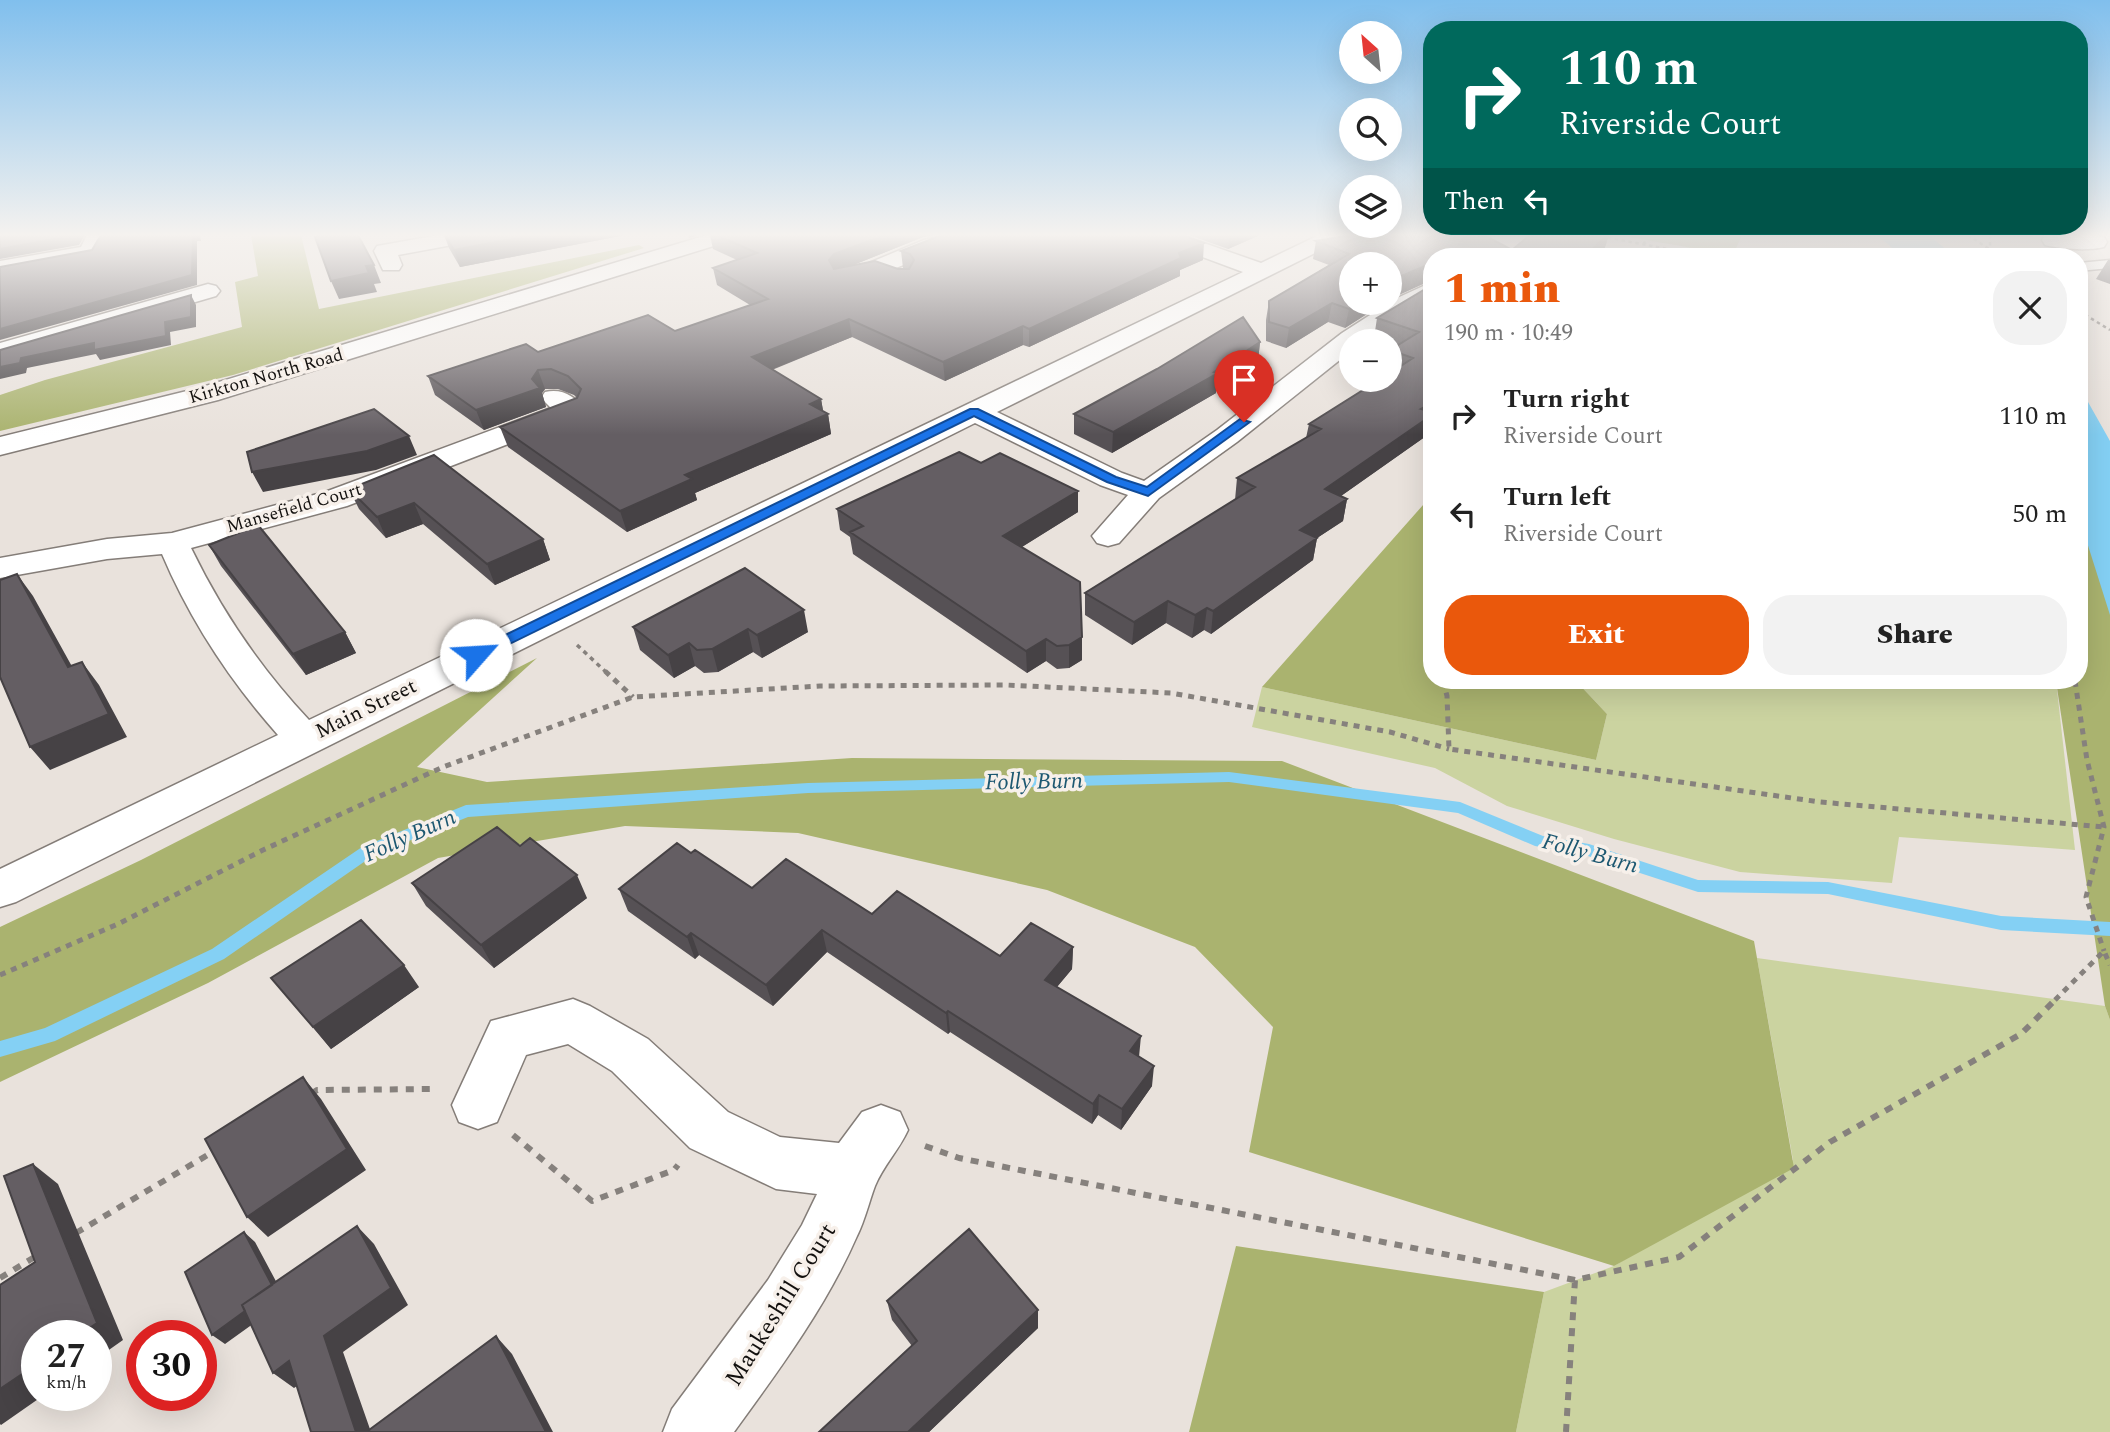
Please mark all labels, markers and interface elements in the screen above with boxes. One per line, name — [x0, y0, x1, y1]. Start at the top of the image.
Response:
north arrow — [1339, 21, 1402, 84]
map controls — [1339, 21, 1402, 392]
text: 110 m — [1559, 32, 1698, 107]
icon: right — [1444, 49, 1535, 140]
button: search — [1339, 98, 1402, 161]
text: Riverside Court — [1559, 100, 1781, 149]
button: layers — [1339, 175, 1402, 238]
text: Then — [1444, 181, 1504, 221]
icon: left — [1518, 182, 1556, 220]
button: + — [1339, 252, 1402, 315]
text: 1 min — [1444, 258, 1560, 321]
button: close — [1993, 271, 2067, 345]
text: 190 m · 10:49 — [1444, 316, 1573, 351]
button: − — [1339, 329, 1402, 392]
street label: Kirkton North Road — [186, 341, 346, 411]
pin — [1214, 350, 1274, 422]
icon: arrive — [1225, 361, 1263, 399]
text: Turn right — [1503, 379, 1630, 419]
text: 110 m — [1999, 396, 2067, 436]
icon: right — [1444, 397, 1482, 435]
text: Riverside Court — [1503, 419, 1663, 454]
street label: Mansefield Court — [223, 476, 365, 540]
text: Turn left — [1503, 477, 1611, 517]
text: 50 m — [2012, 494, 2067, 534]
icon: left — [1444, 495, 1482, 533]
text: Riverside Court — [1503, 517, 1663, 552]
button: Exit — [1444, 595, 1749, 675]
button: Share — [1763, 595, 2067, 675]
position arrow — [439, 618, 513, 692]
street label: Main Street — [310, 671, 422, 747]
water label: Folly Burn — [985, 764, 1083, 800]
water label: Folly Burn — [358, 800, 462, 872]
water label: Folly Burn — [1538, 824, 1642, 884]
street label: Maukeshill Court — [716, 1216, 846, 1394]
speed limit sign: 30 — [126, 1320, 217, 1411]
text: 27 — [47, 1330, 86, 1383]
text: km/h — [46, 1369, 87, 1396]

